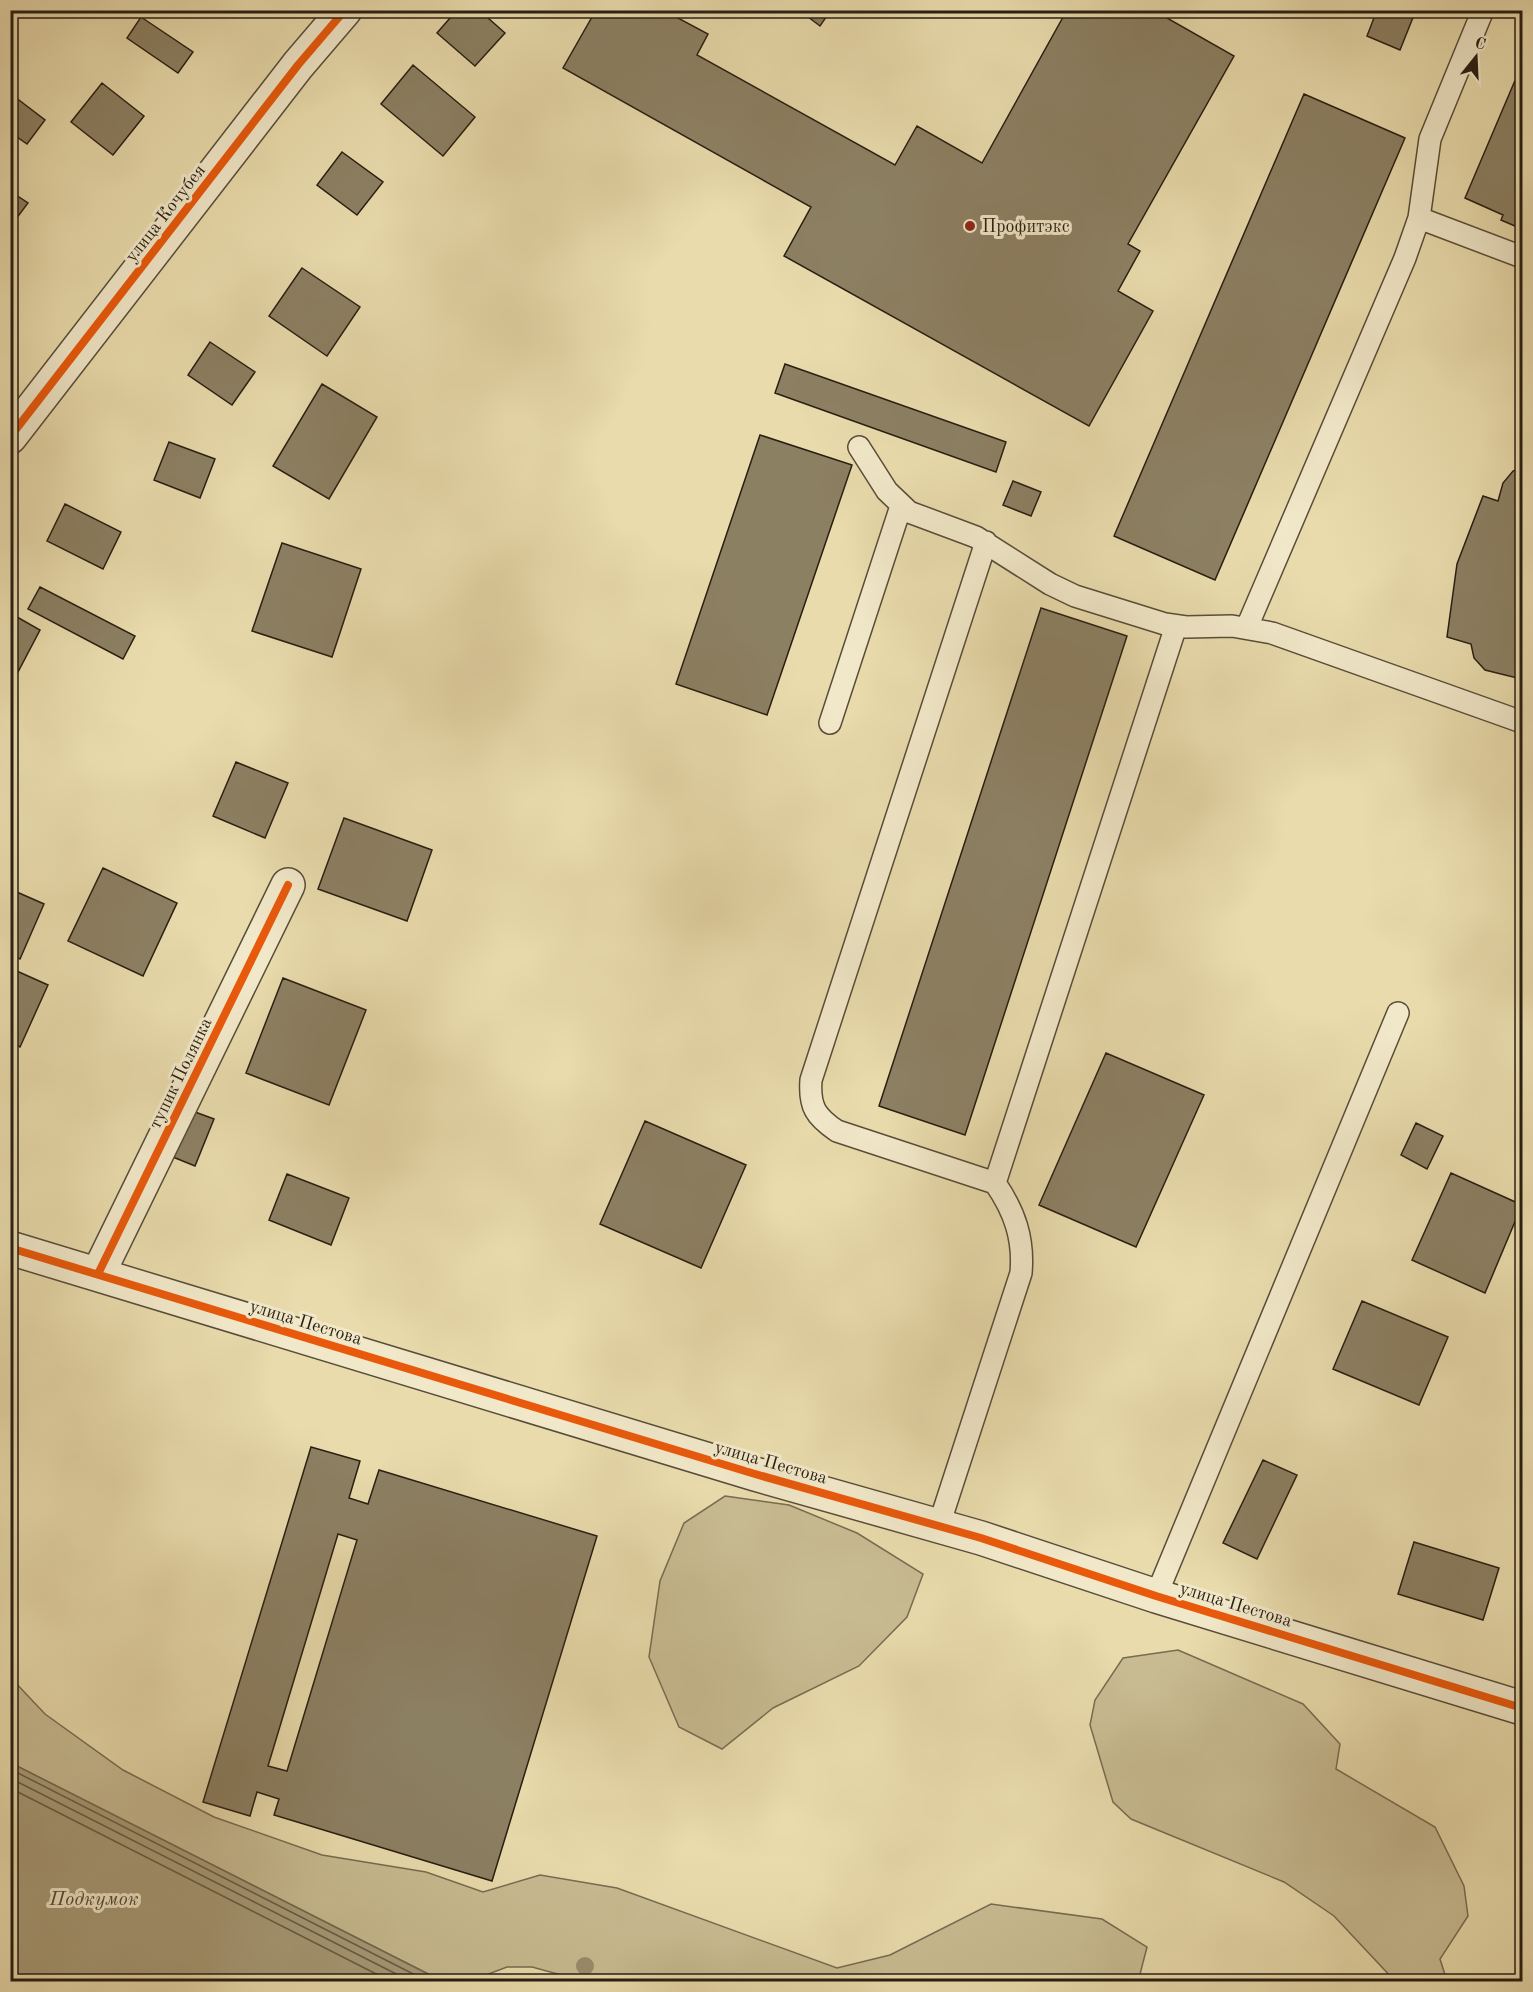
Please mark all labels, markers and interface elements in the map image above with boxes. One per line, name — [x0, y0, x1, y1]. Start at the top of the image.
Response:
north arrow — [1446, 27, 1506, 87]
text: С — [1473, 35, 1488, 54]
street label: улица Кочубея — [122, 161, 209, 266]
place label: Профитэкс — [982, 218, 1070, 237]
marker: Профитэкс — [963, 219, 977, 233]
street label: тупик Полянка — [146, 1015, 216, 1132]
street label: улица Пестова — [247, 1297, 364, 1349]
street label: улица Пестова — [712, 1438, 829, 1488]
street label: улица Пестова — [1177, 1579, 1294, 1631]
water label: Подкумок — [48, 1890, 139, 1910]

